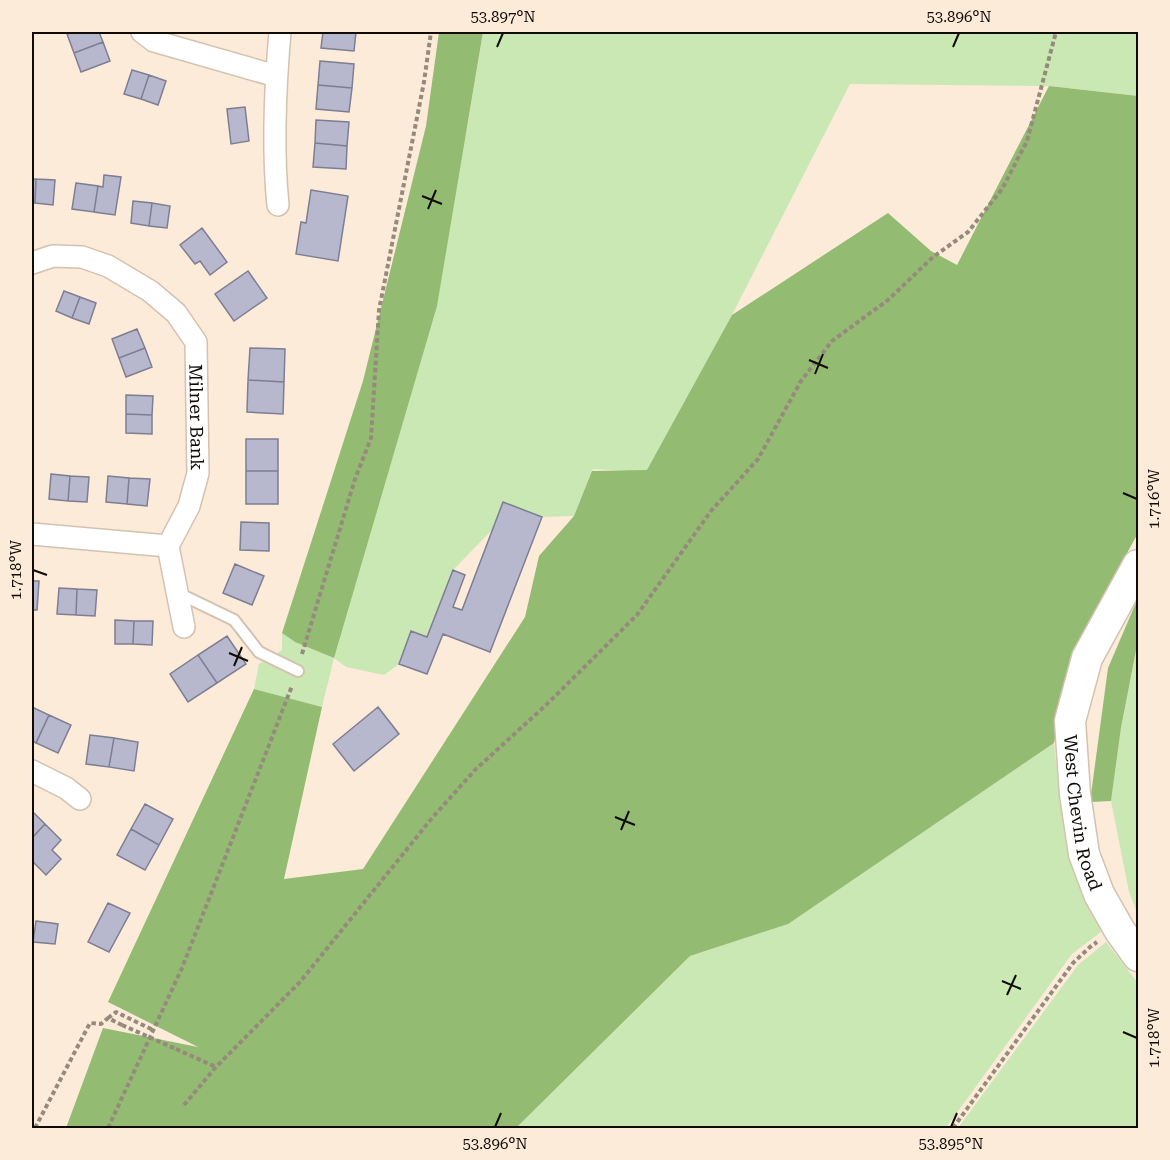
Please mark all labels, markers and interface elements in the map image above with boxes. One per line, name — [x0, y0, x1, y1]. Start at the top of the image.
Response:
text: 53.897°N — [470, 8, 536, 26]
text: 53.896°N — [926, 8, 992, 26]
street label: Milner Bank — [186, 364, 208, 471]
text: 1.716°W — [1145, 468, 1163, 529]
text: 1.718°W — [7, 539, 25, 600]
street label: West Chevin Road — [1060, 734, 1107, 894]
text: 1.718°W — [1145, 1007, 1163, 1068]
text: 53.896°N — [462, 1135, 528, 1153]
text: 53.895°N — [918, 1135, 984, 1153]

